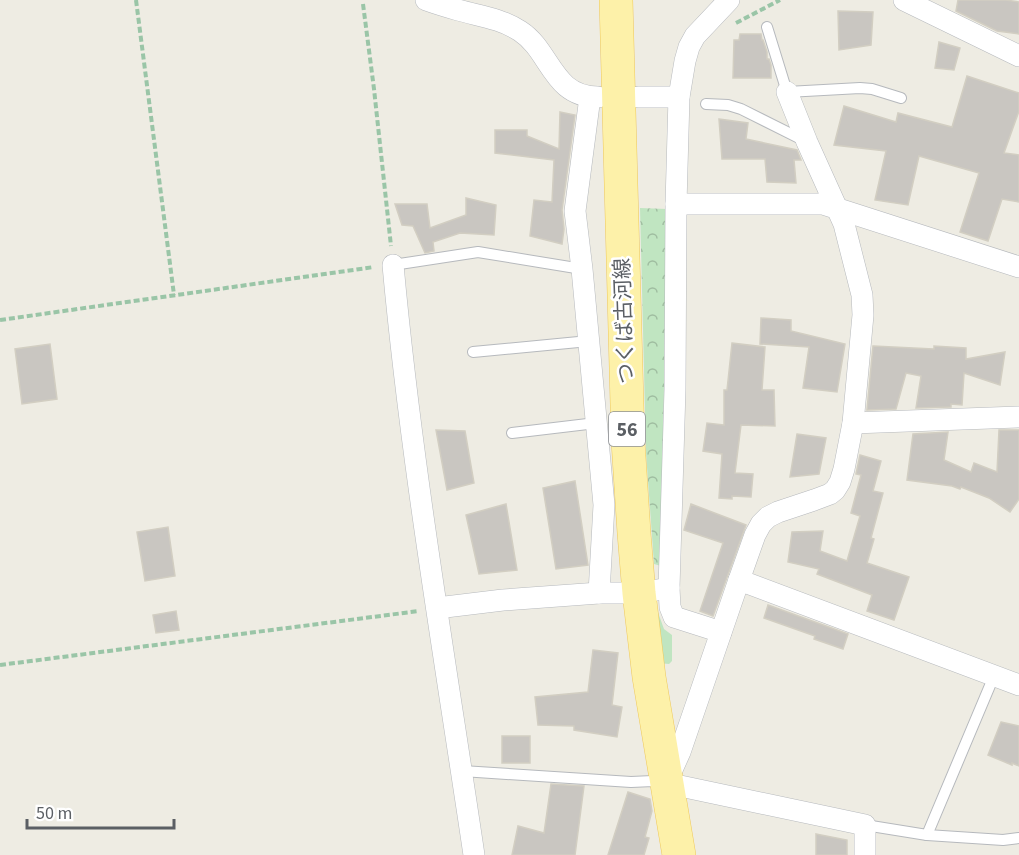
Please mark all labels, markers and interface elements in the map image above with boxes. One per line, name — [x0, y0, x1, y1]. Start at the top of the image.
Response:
street label: つくば古河線 — [607, 258, 641, 384]
road number: 56 — [609, 412, 645, 446]
scale bar — [27, 792, 174, 830]
text: 50 m — [36, 801, 72, 826]

